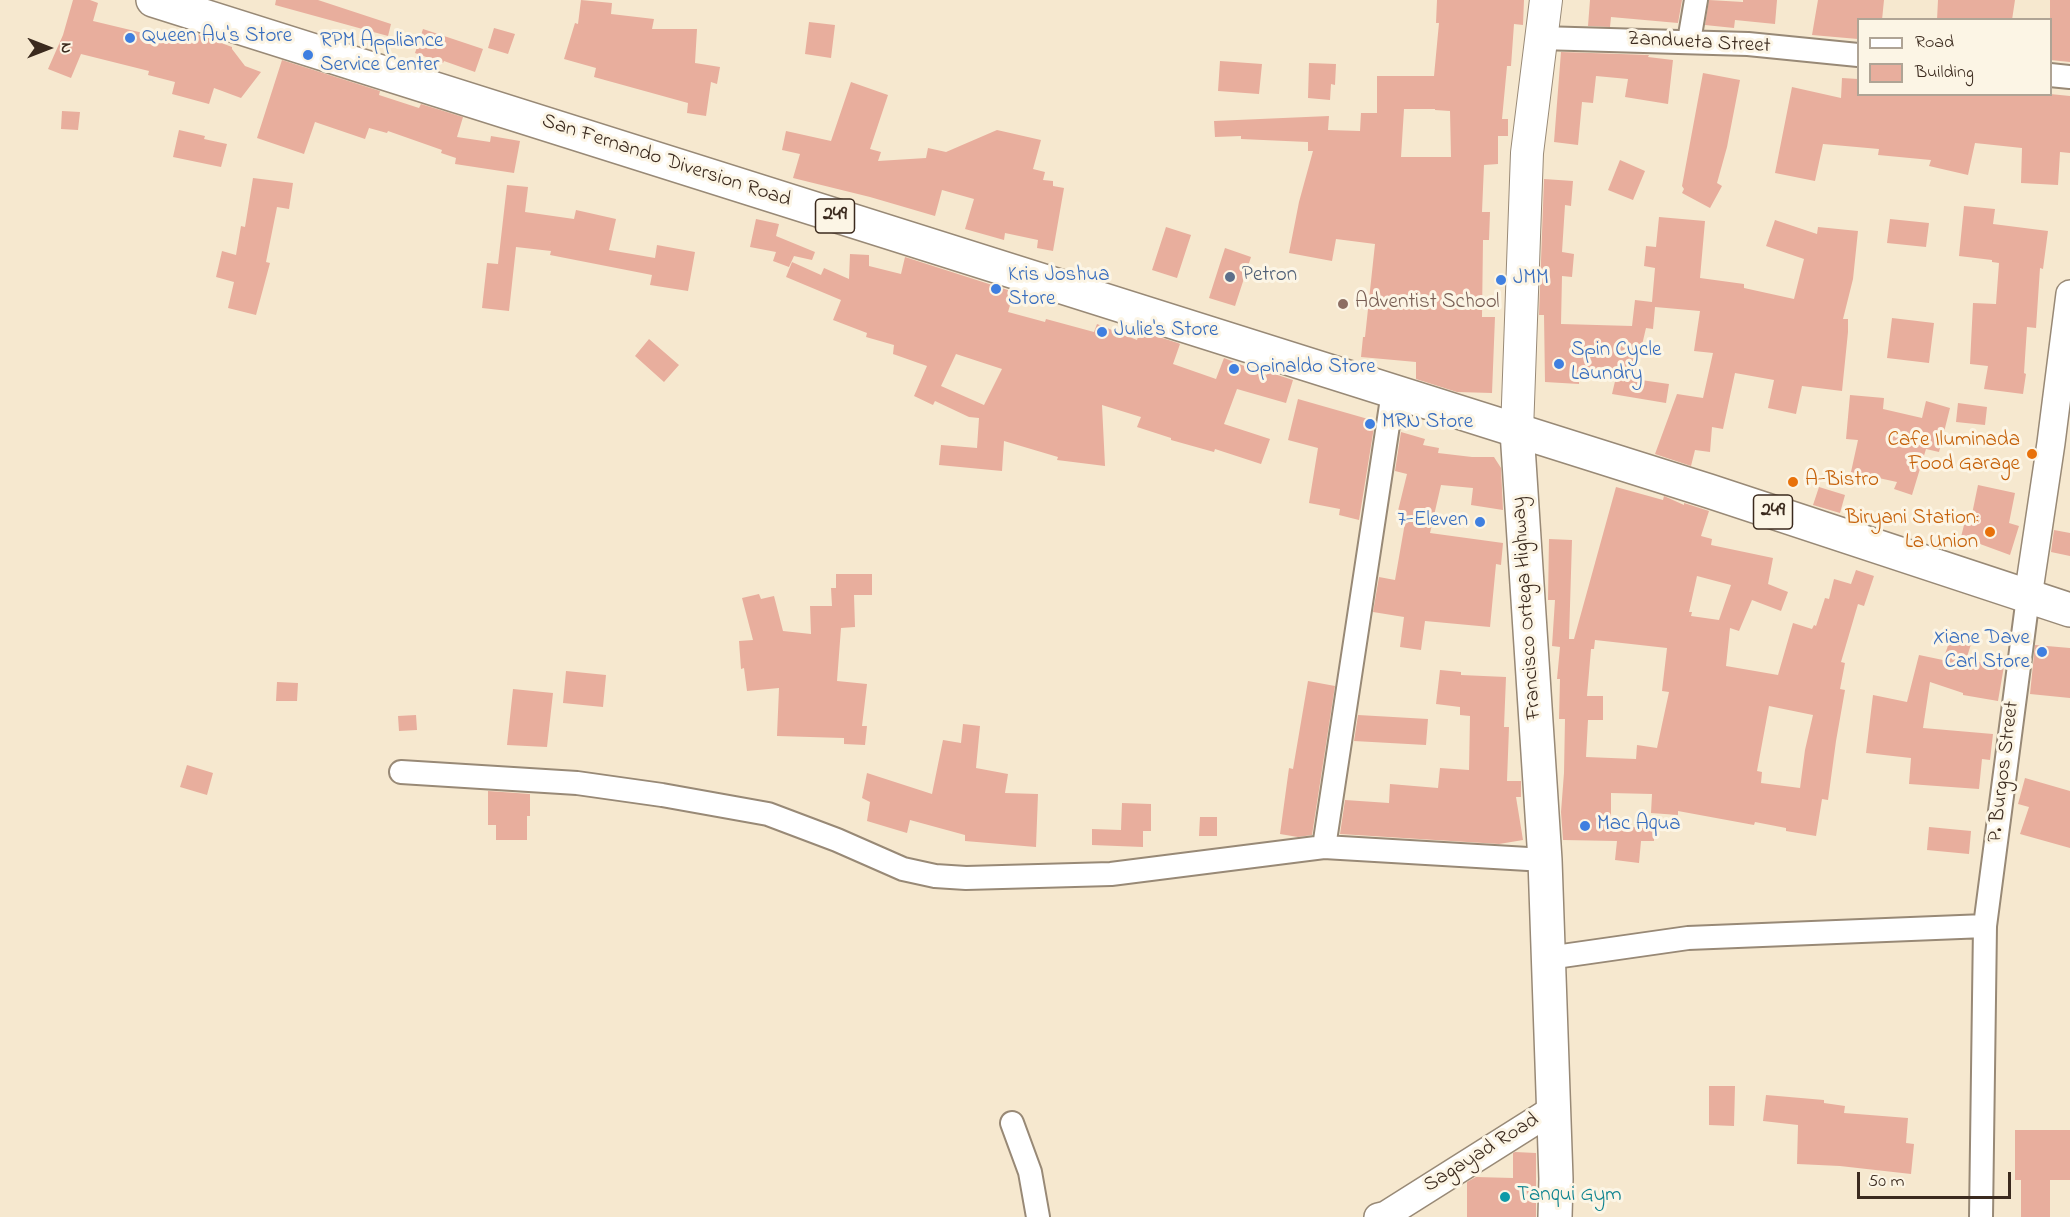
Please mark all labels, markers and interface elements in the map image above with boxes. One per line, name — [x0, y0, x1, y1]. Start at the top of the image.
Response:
north arrow — [18, 18, 78, 78]
legend — [1857, 18, 2052, 96]
place label: Queen Au's Store — [142, 25, 292, 51]
street label: Zandueta Street — [1627, 28, 1771, 60]
place label: RPM Appliance Service Center — [320, 30, 443, 80]
text: Road — [1915, 30, 1954, 56]
marker: Queen Au's Store — [123, 31, 137, 45]
text: N — [54, 43, 78, 53]
marker: RPM Appliance Service Center — [301, 48, 315, 62]
text: Building — [1915, 60, 1974, 86]
street label: San Fernando Diversion Road — [538, 110, 794, 214]
road number: 249 — [816, 199, 854, 233]
place label: Kris Joshua Store — [1008, 264, 1110, 314]
place label: Petron — [1242, 264, 1297, 290]
place label: JMM — [1513, 267, 1549, 293]
marker: Petron — [1223, 270, 1237, 284]
marker: JMM — [1494, 273, 1508, 287]
marker: Kris Joshua Store — [989, 282, 1003, 296]
place label: Adventist School — [1355, 291, 1500, 317]
marker: Adventist School — [1336, 297, 1350, 311]
place label: Julie's Store — [1114, 319, 1218, 345]
marker: Julie's Store — [1095, 325, 1109, 339]
place label: Spin Cycle Laundry — [1571, 339, 1661, 389]
place label: Opinaldo Store — [1246, 356, 1376, 382]
marker: Spin Cycle Laundry — [1552, 357, 1566, 371]
marker: Opinaldo Store — [1227, 362, 1241, 376]
place label: MRN Store — [1382, 411, 1473, 437]
marker: MRN Store — [1363, 417, 1377, 431]
place label: Cafe Iluminada Food Garage — [1887, 429, 2020, 479]
marker: Cafe Iluminada Food Garage — [2025, 447, 2039, 461]
place label: A-Bistro — [1805, 469, 1879, 495]
marker: A-Bistro — [1786, 475, 1800, 489]
road number: 249 — [1754, 495, 1792, 529]
street label: Francisco Ortega Highway — [1508, 496, 1548, 720]
place label: Biryani Station: La Union — [1845, 507, 1978, 557]
place label: 7-Eleven — [1397, 509, 1468, 535]
marker: 7-Eleven — [1473, 515, 1487, 529]
marker: Biryani Station: La Union — [1983, 525, 1997, 539]
place label: Xiane Dave Carl Store — [1933, 627, 2030, 677]
marker: Xiane Dave Carl Store — [2035, 645, 2049, 659]
street label: P. Burgos Street — [1984, 700, 2026, 844]
place label: Mac Aqua — [1597, 813, 1681, 839]
marker: Mac Aqua — [1578, 819, 1592, 833]
street label: Sagayad Road — [1420, 1109, 1544, 1199]
scale bar — [1860, 1160, 2014, 1198]
text: 50 m — [1868, 1169, 1905, 1195]
place label: Tanqui Gym — [1517, 1184, 1622, 1210]
marker: Tanqui Gym — [1498, 1190, 1512, 1204]

